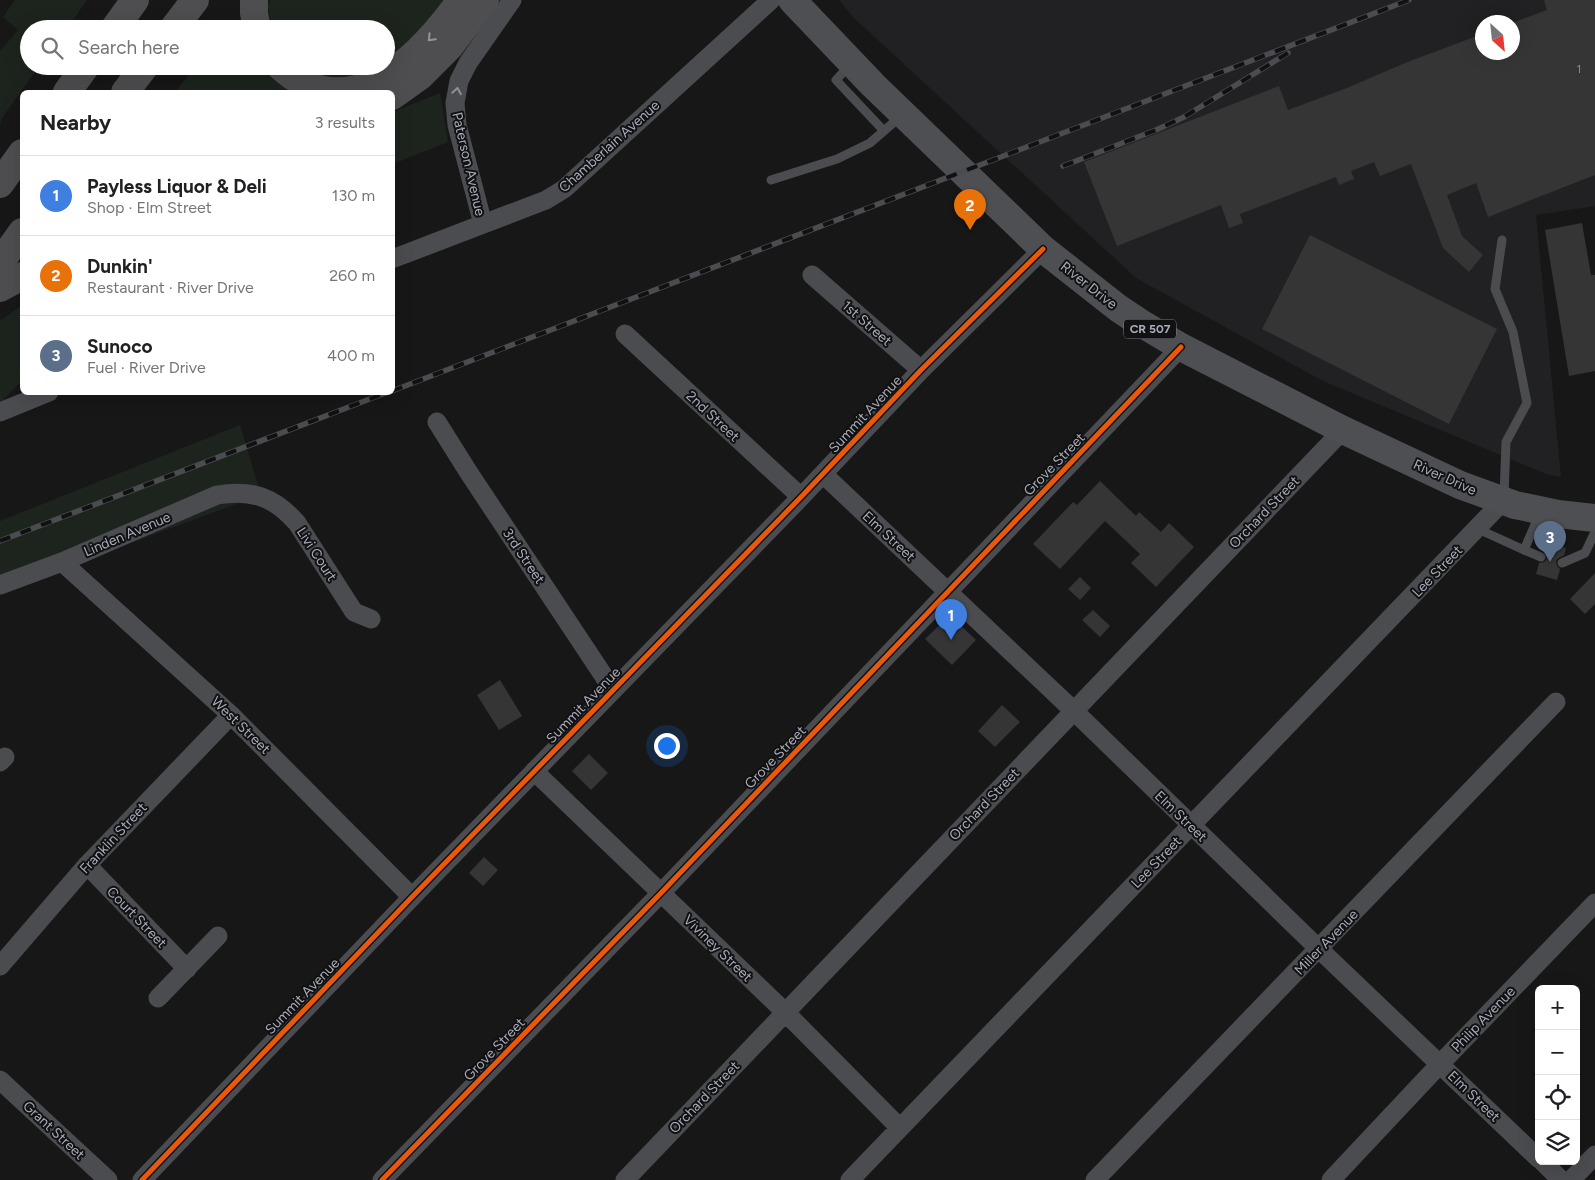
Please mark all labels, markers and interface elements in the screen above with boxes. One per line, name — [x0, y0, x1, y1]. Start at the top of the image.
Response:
north arrow — [1475, 15, 1520, 60]
search box — [20, 20, 395, 75]
one-way arrow — [427, 33, 436, 42]
icon: search — [38, 34, 66, 62]
text: Search here — [78, 36, 180, 59]
house number: 1 — [1577, 63, 1581, 76]
one-way arrow — [451, 87, 461, 96]
street label: Chamberlain Avenue — [555, 96, 663, 196]
text: Nearby — [40, 110, 111, 135]
street label: Paterson Avenue — [448, 111, 489, 218]
text: 3 results — [315, 113, 375, 132]
text: Payless Liquor & Deli — [87, 175, 267, 198]
text: 1 — [53, 186, 59, 205]
text: 130 m — [332, 186, 375, 205]
pin: 2 — [954, 189, 986, 230]
text: Shop · Elm Street — [87, 198, 212, 217]
text: Dunkin' — [87, 255, 153, 278]
street label: River Drive — [1057, 258, 1121, 313]
text: 2 — [51, 266, 61, 285]
text: 260 m — [329, 266, 375, 285]
text: Restaurant · River Drive — [87, 278, 254, 297]
street label: 1st Street — [838, 297, 895, 350]
road number: CR 507 — [1124, 320, 1176, 338]
text: Sunoco — [87, 335, 153, 358]
text: 3 — [52, 346, 60, 365]
text: 400 m — [327, 346, 375, 365]
text: Fuel · River Drive — [87, 358, 206, 377]
street label: Summit Avenue — [825, 372, 906, 457]
street label: 2nd Street — [683, 387, 743, 445]
street label: Grove Street — [1020, 429, 1089, 499]
street label: River Drive — [1411, 456, 1479, 499]
street label: Orchard Street — [1226, 473, 1303, 552]
street label: Linden Avenue — [81, 508, 174, 560]
street label: Elm Street — [859, 508, 919, 565]
pin: 3 — [1534, 521, 1566, 562]
street label: Livi Court — [293, 524, 340, 584]
street label: 3rd Street — [499, 525, 548, 587]
street label: Lee Street — [1409, 542, 1466, 601]
pin: 1 — [935, 599, 967, 640]
street label: Summit Avenue — [543, 663, 624, 747]
street label: West Street — [208, 693, 274, 758]
street label: Grove Street — [741, 722, 810, 792]
your location — [654, 733, 680, 759]
street label: Orchard Street — [946, 765, 1023, 844]
street label: Elm Street — [1151, 787, 1210, 845]
street label: Franklin Street — [76, 799, 151, 877]
street label: Lee Street — [1128, 833, 1185, 892]
street label: Court Street — [103, 883, 170, 952]
street label: Miller Avenue — [1291, 906, 1362, 979]
street label: Viviney Street — [680, 911, 755, 985]
street label: Summit Avenue — [262, 954, 343, 1038]
street label: Philip Avenue — [1448, 983, 1519, 1056]
map controls — [1535, 985, 1580, 1165]
button: + — [1535, 985, 1580, 1030]
street label: Grove Street — [460, 1014, 529, 1084]
button: − — [1535, 1030, 1580, 1075]
street label: Orchard Street — [666, 1058, 743, 1137]
street label: Elm Street — [1444, 1067, 1503, 1125]
button: locate — [1535, 1075, 1580, 1120]
street label: Grant Street — [19, 1097, 88, 1163]
button: layers — [1535, 1120, 1580, 1165]

